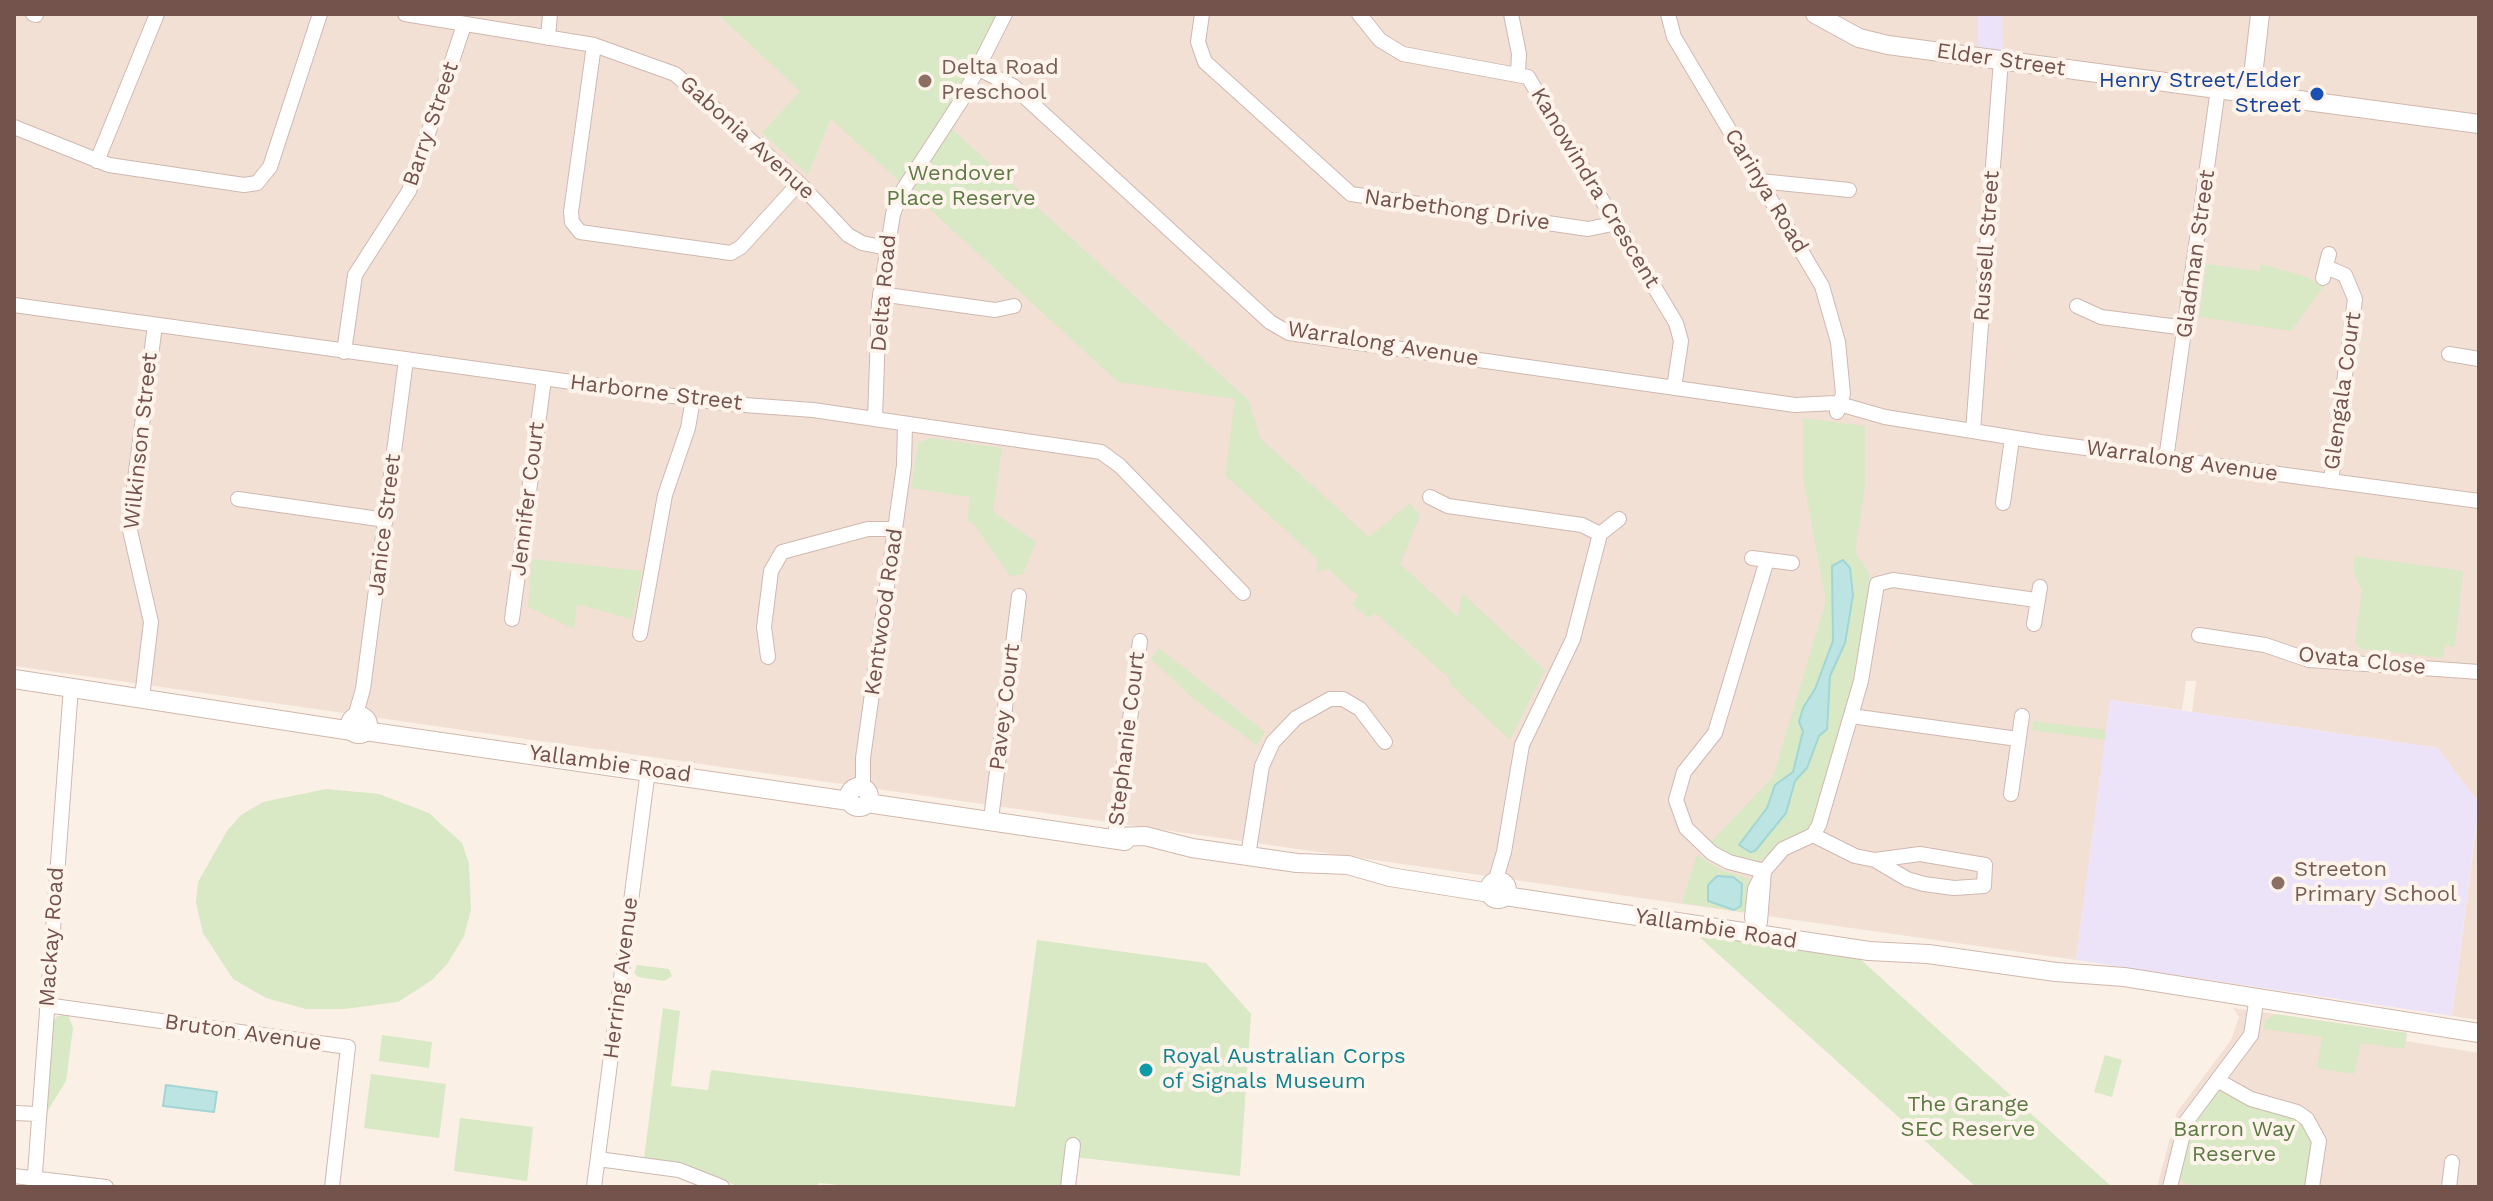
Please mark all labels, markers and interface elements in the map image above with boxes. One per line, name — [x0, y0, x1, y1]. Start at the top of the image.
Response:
street label: Elder Street — [1935, 38, 2067, 82]
place label: Delta Road Preschool — [941, 55, 1059, 106]
street label: Barry Street — [397, 58, 465, 190]
place label: Henry Street/Elder Street — [2099, 68, 2301, 120]
street label: Gabonia Avenue — [674, 70, 820, 206]
marker: Delta Road Preschool — [916, 72, 934, 90]
street label: Kanowindra Crescent — [1525, 83, 1665, 293]
marker: Henry Street/Elder Street — [2308, 85, 2326, 103]
street label: Carinya Road — [1719, 124, 1813, 258]
park label: Wendover Place Reserve — [886, 161, 1036, 212]
street label: Gladman Street — [2171, 168, 2221, 340]
street label: Russell Street — [1969, 170, 2005, 322]
street label: Narbethong Drive — [1362, 184, 1552, 236]
street label: Delta Road — [866, 233, 902, 353]
street label: Glengala Court — [2319, 310, 2367, 472]
street label: Warralong Avenue — [1285, 316, 1481, 372]
street label: Wilkinson Street — [119, 351, 163, 531]
street label: Harborne Street — [568, 369, 744, 417]
street label: Jennifer Court — [505, 420, 551, 578]
street label: Warralong Avenue — [2084, 434, 2280, 488]
street label: Janice Street — [363, 453, 407, 597]
street label: Kentwood Road — [859, 527, 909, 697]
street label: Ovata Close — [2297, 641, 2427, 681]
street label: Pavey Court — [984, 642, 1026, 772]
street label: Stephanie Court — [1103, 651, 1151, 827]
street label: Yallambie Road — [527, 740, 693, 788]
place label: Streeton Primary School — [2294, 857, 2457, 908]
street label: Mackay Road — [34, 866, 70, 1008]
marker: Streeton Primary School — [2269, 874, 2287, 892]
street label: Herring Avenue — [598, 895, 644, 1061]
street label: Yallambie Road — [1633, 903, 1799, 955]
street label: Bruton Avenue — [163, 1009, 323, 1057]
place label: Royal Australian Corps of Signals Museum — [1162, 1044, 1406, 1096]
marker: Royal Australian Corps of Signals Museum — [1137, 1061, 1155, 1079]
park label: The Grange SEC Reserve — [1901, 1092, 2035, 1144]
park label: Barron Way Reserve — [2173, 1117, 2295, 1168]

